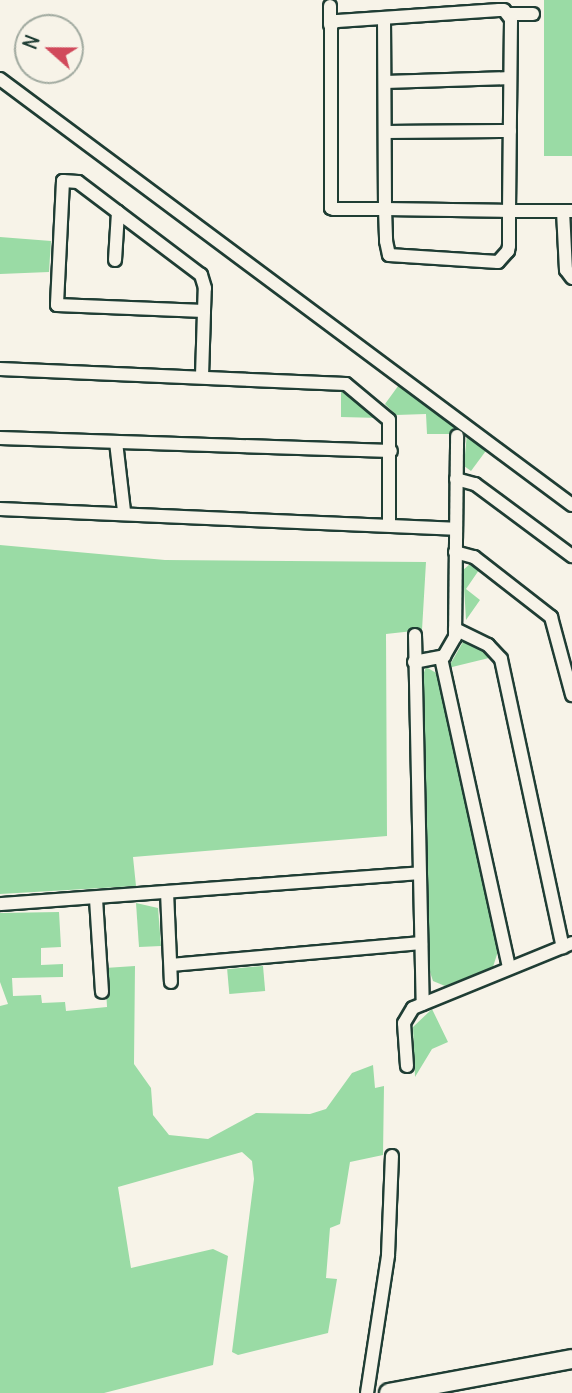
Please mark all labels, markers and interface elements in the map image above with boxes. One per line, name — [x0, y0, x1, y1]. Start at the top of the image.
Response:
north arrow — [14, 14, 84, 84]
text: N — [18, 32, 45, 53]

